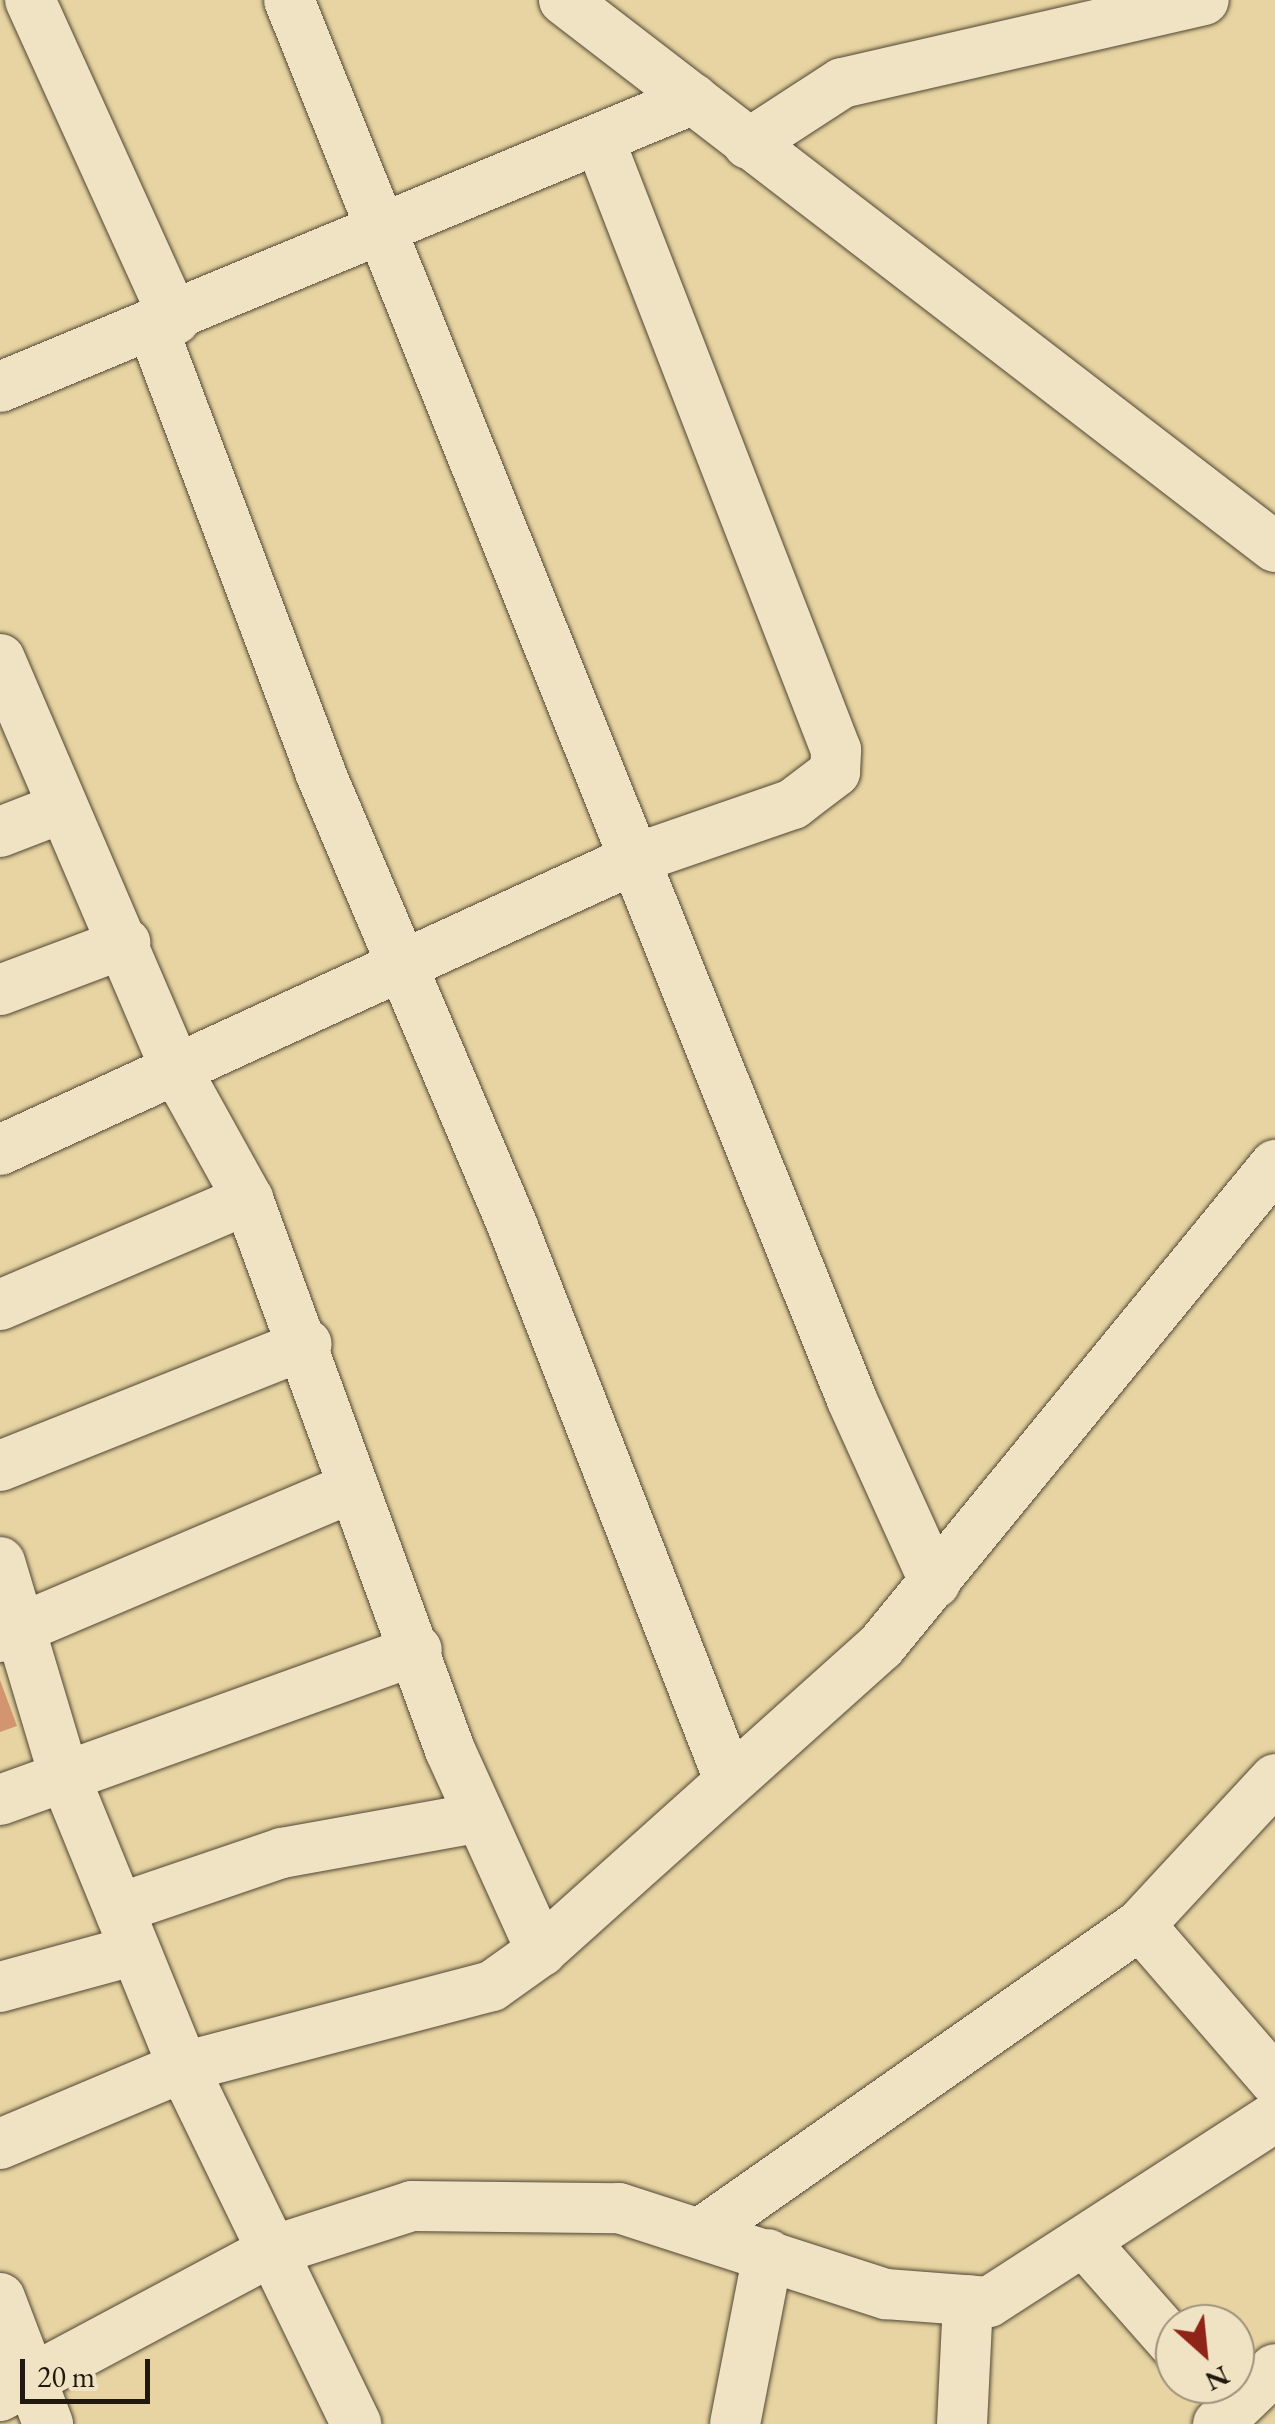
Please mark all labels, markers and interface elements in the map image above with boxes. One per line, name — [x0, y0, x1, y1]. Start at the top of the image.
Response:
north arrow — [1155, 2304, 1255, 2404]
scale bar — [25, 2339, 155, 2401]
text: 20 m — [37, 2357, 95, 2396]
text: N — [1199, 2358, 1236, 2400]

